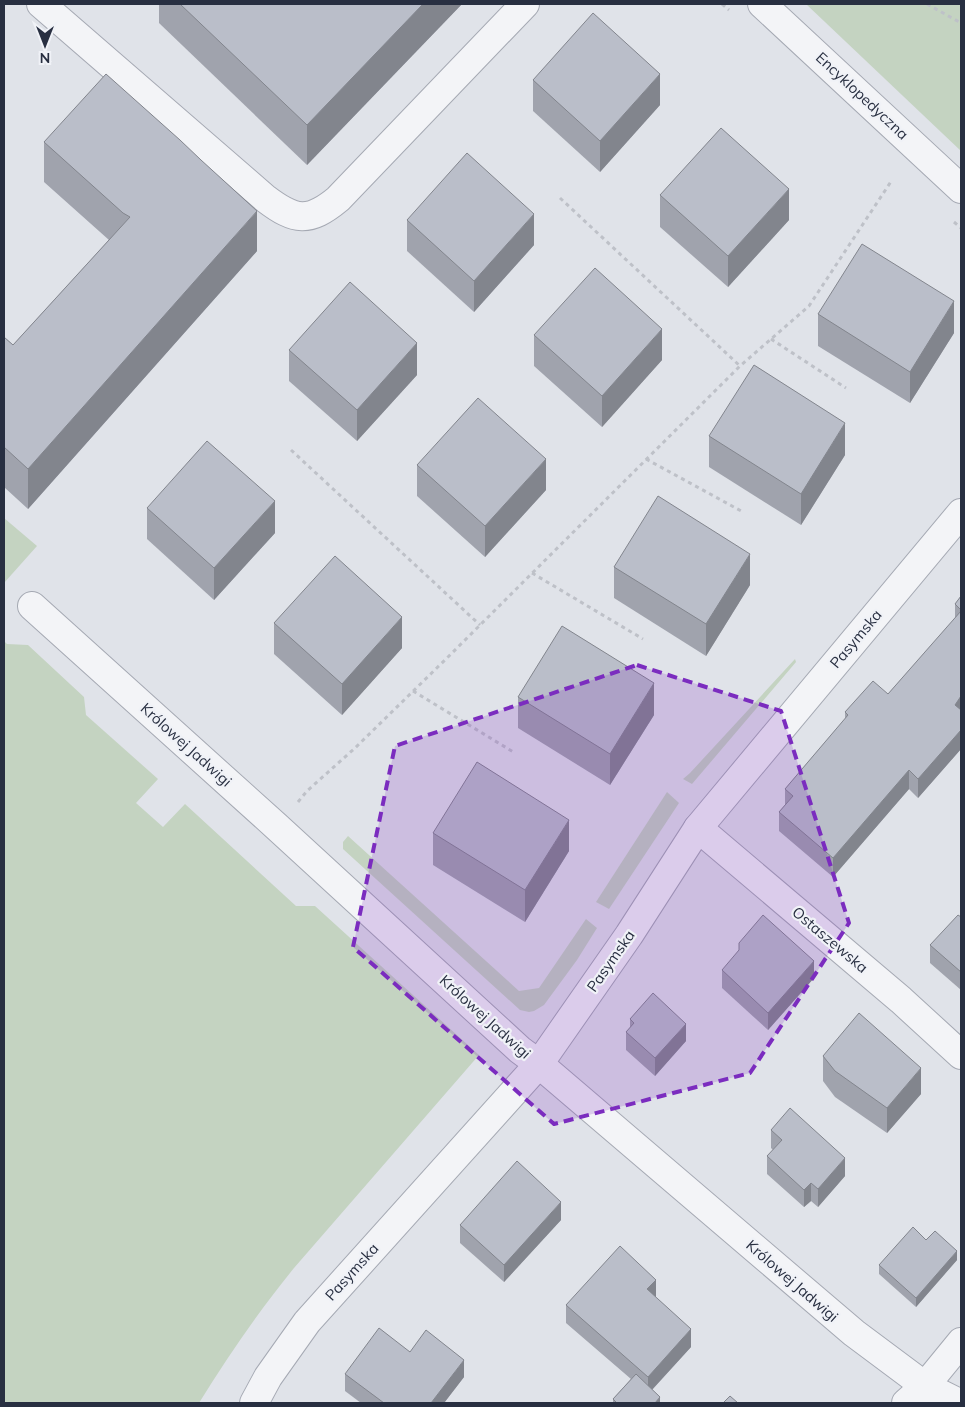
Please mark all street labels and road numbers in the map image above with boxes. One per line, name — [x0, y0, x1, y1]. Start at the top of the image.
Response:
street label: Encyklopedyczna — [812, 48, 913, 143]
street label: Pasymska — [826, 605, 886, 672]
street label: Królowej Jadwigi — [137, 699, 236, 791]
street label: Ostaszewska — [788, 902, 872, 977]
street label: Pasymska — [582, 926, 639, 995]
street label: Królowej Jadwigi — [436, 971, 535, 1063]
street label: Królowej Jadwigi — [742, 1235, 842, 1326]
street label: Pasymska — [321, 1239, 382, 1304]

